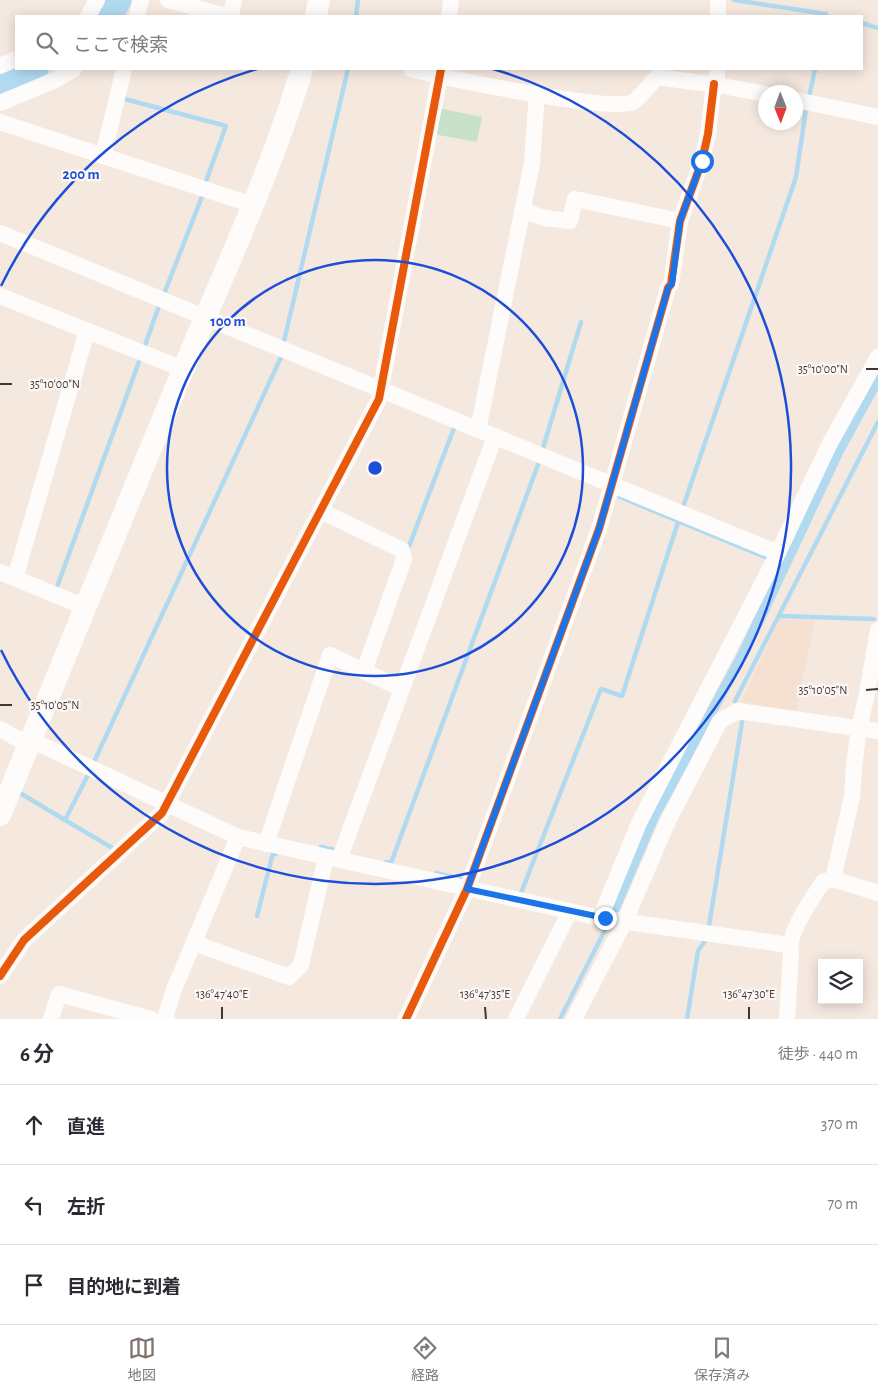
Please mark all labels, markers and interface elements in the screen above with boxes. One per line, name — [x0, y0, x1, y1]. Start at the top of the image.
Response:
search box — [15, 15, 863, 70]
icon: search — [33, 29, 61, 57]
text: ここで検索 — [73, 36, 168, 55]
north arrow — [758, 85, 803, 130]
route start — [691, 150, 714, 173]
text: 200 m — [62, 167, 100, 182]
text: 100 m — [210, 314, 246, 329]
text: 35°10'00"N — [798, 363, 848, 375]
text: 35°10'00"N — [30, 378, 80, 390]
centre of rings — [366, 459, 384, 477]
text: 35°10'05"N — [799, 684, 847, 696]
text: 35°10'05"N — [31, 699, 79, 711]
route end — [594, 907, 617, 930]
map controls — [818, 959, 863, 1004]
button: layers — [818, 959, 863, 1004]
text: 136°47'40"E — [196, 988, 248, 1000]
text: 136°47'35"E — [460, 988, 510, 1000]
text: 136°47'30"E — [723, 988, 775, 1000]
text: 6 分 — [20, 1044, 54, 1065]
text: 徒歩 · 440 m — [778, 1046, 858, 1062]
icon: ahead — [20, 1111, 48, 1139]
text: 370 m — [821, 1116, 858, 1132]
text: 直進 — [67, 1118, 105, 1137]
icon: left — [20, 1191, 48, 1219]
text: 70 m — [827, 1196, 858, 1212]
text: 左折 — [67, 1198, 105, 1217]
icon: arrive — [20, 1271, 48, 1299]
text: 目的地に到着 — [67, 1278, 181, 1297]
tab: 地図 — [128, 1334, 156, 1385]
tab: 経路 — [411, 1334, 439, 1385]
tab: 保存済み — [694, 1334, 750, 1385]

